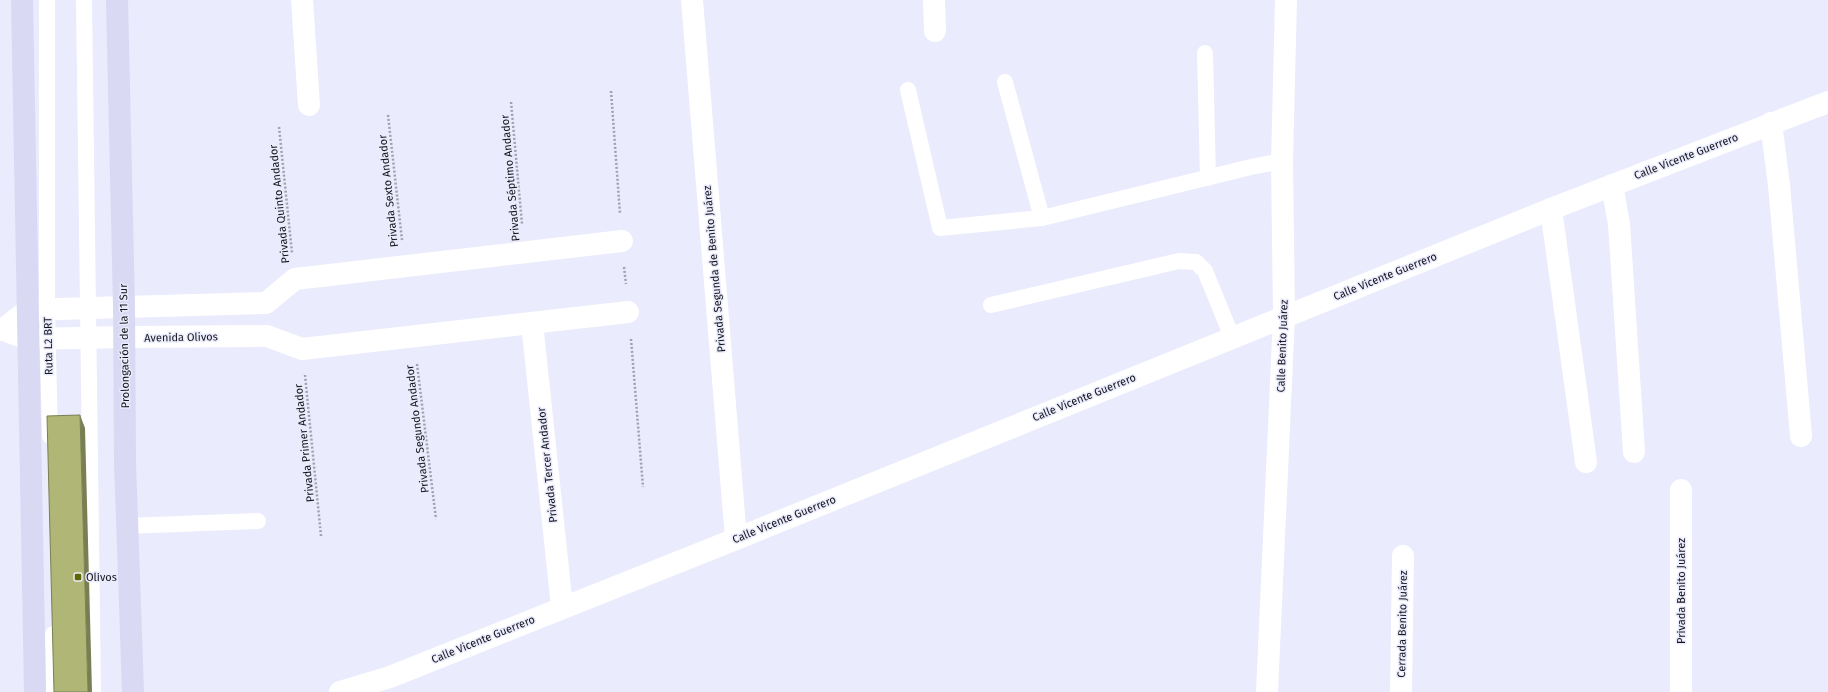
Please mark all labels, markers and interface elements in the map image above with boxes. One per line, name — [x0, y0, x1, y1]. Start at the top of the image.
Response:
street label: Privada Séptimo Andador — [498, 113, 523, 242]
street label: Calle Vicente Guerrero — [1632, 131, 1740, 182]
street label: Privada Sexto Andador — [376, 133, 401, 248]
street label: Privada Quinto Andador — [267, 143, 292, 264]
street label: Privada Segunda de Benito Juárez — [701, 185, 728, 353]
street label: Calle Vicente Guerrero — [1332, 250, 1439, 303]
street label: Prolongación de la 11 Sur — [117, 283, 132, 408]
street label: Calle Benito Juárez — [1274, 299, 1291, 393]
street label: Ruta L2 BRT — [41, 316, 56, 375]
street label: Avenida Olivos — [144, 330, 218, 345]
street label: Privada Segundo Andador — [403, 363, 432, 494]
street label: Calle Vicente Guerrero — [1031, 371, 1138, 424]
street label: Privada Primer Andador — [292, 382, 317, 503]
street label: Privada Tercer Andador — [535, 406, 560, 523]
street label: Calle Vicente Guerrero — [731, 493, 838, 546]
street label: Privada Benito Juárez — [1675, 538, 1688, 644]
street label: Cerrada Benito Juárez — [1395, 570, 1410, 678]
place label: Olivos — [86, 571, 117, 584]
marker: Olivos — [73, 572, 83, 582]
street label: Calle Vicente Guerrero — [430, 613, 537, 666]

